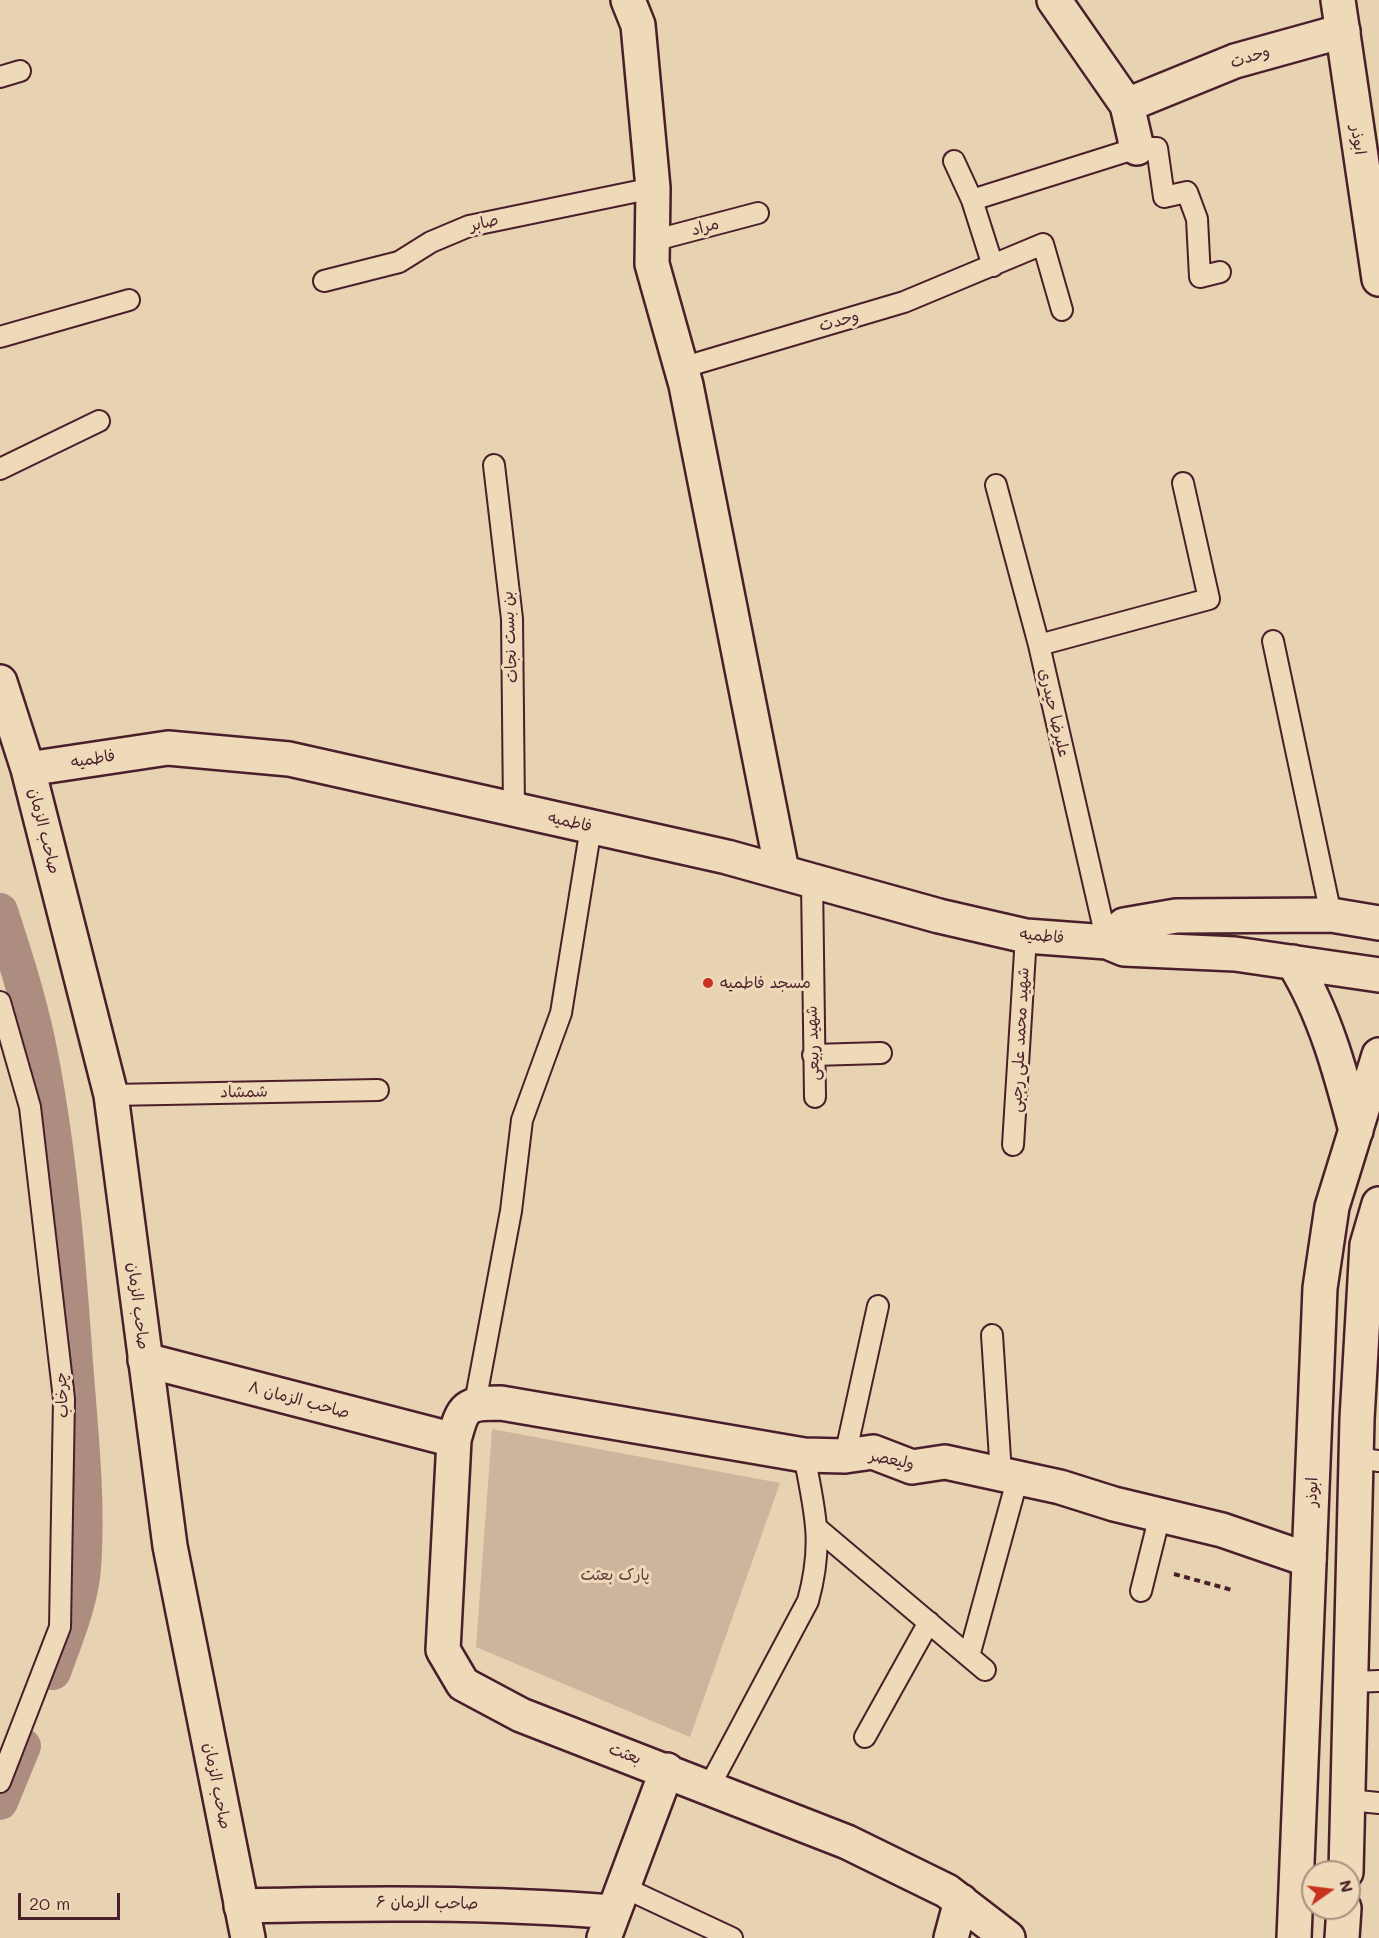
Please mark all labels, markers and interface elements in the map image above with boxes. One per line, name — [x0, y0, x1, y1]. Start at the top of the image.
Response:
street label: وحدت — [1228, 42, 1272, 72]
street label: ابوذر — [1346, 124, 1370, 156]
street label: صابر — [468, 210, 500, 236]
street label: مراد — [689, 214, 721, 240]
street label: وحدت — [817, 306, 861, 336]
street label: بن بست نجات — [498, 591, 522, 683]
street label: علیرضا حیدری — [1034, 667, 1074, 759]
street label: فاطمیه — [69, 746, 117, 772]
street label: صاحب الزمان — [24, 786, 64, 876]
street label: فاطمیه — [546, 808, 594, 836]
street label: فاطمیه — [1019, 924, 1065, 948]
street label: شهید محمد علی رجبی — [1007, 967, 1033, 1113]
place label: مسجد فاطمیه — [720, 973, 811, 993]
marker: مسجد فاطمیه — [701, 976, 715, 990]
street label: شهید ربیعی — [802, 1005, 824, 1081]
street label: شمشاد — [220, 1082, 268, 1102]
street label: صاحب الزمان — [123, 1261, 153, 1351]
street label: چرخاب — [51, 1372, 73, 1418]
street label: صاحب الزمان ۸ — [246, 1377, 352, 1423]
street label: ولیعصر — [868, 1446, 916, 1474]
street label: ابوذر — [1302, 1477, 1322, 1507]
park label: پارک بعثت — [580, 1565, 650, 1585]
street label: بعثت — [606, 1739, 644, 1769]
street label: صاحب الزمان — [199, 1741, 235, 1831]
north arrow — [1301, 1860, 1361, 1920]
text: N — [1335, 1878, 1359, 1894]
scale bar — [21, 1881, 123, 1919]
text: 20 m — [29, 1891, 70, 1915]
street label: صاحب الزمان ۶ — [376, 1893, 478, 1913]

